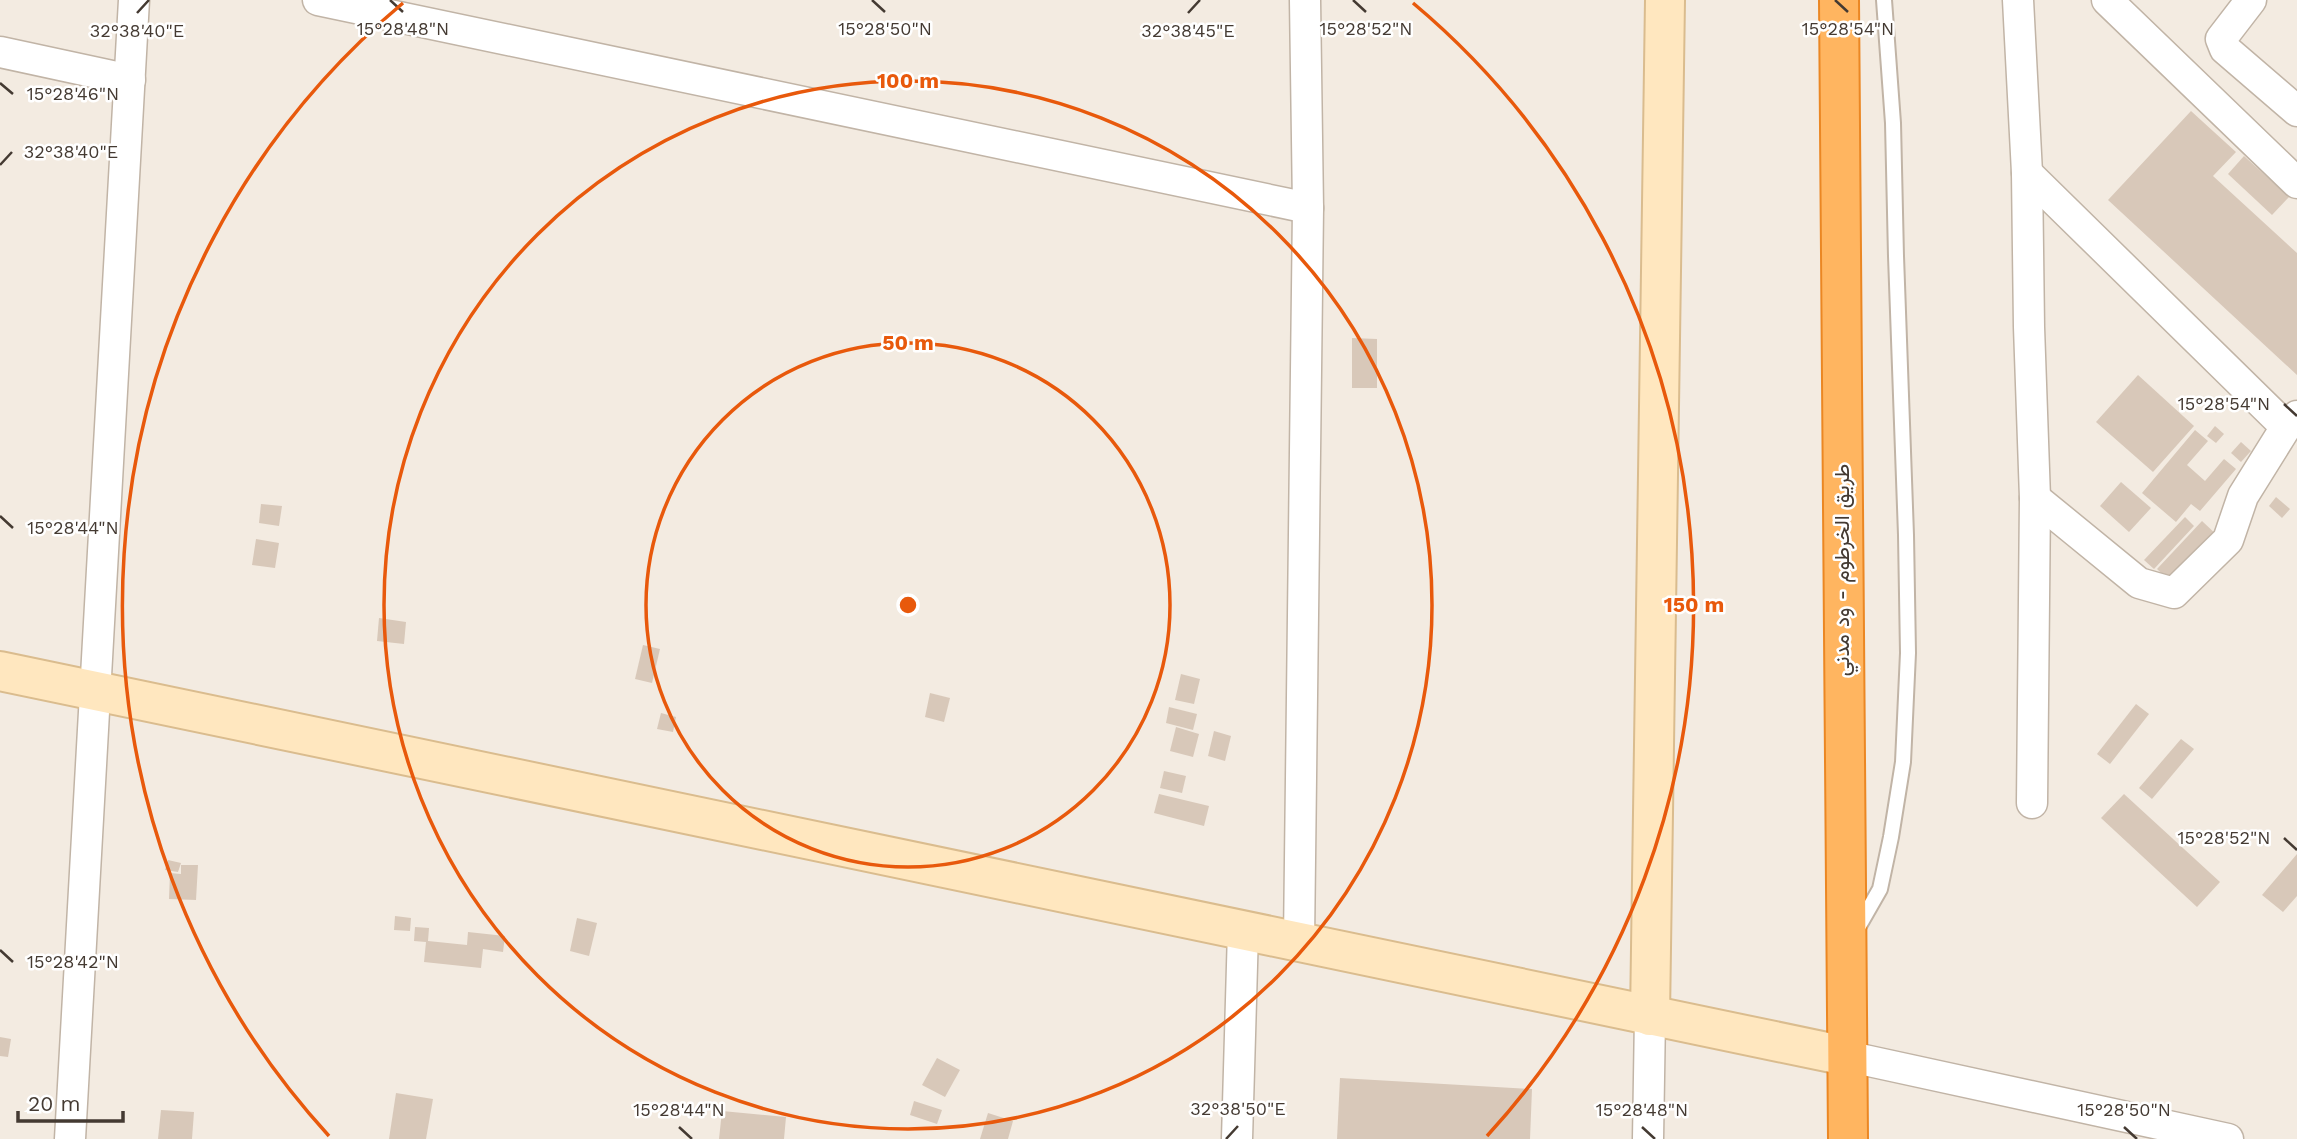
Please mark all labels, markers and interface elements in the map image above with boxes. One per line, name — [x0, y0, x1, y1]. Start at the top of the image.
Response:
text: 15°28'48"N — [357, 18, 449, 39]
text: 15°28'50"N — [838, 18, 932, 39]
text: 15°28'52"N — [1319, 18, 1413, 39]
text: 15°28'54"N — [1802, 18, 1894, 39]
text: 32°38'40"E — [90, 20, 184, 41]
text: 32°38'45"E — [1141, 20, 1235, 41]
text: 100 m — [877, 68, 939, 93]
text: 15°28'46"N — [27, 83, 119, 104]
text: 32°38'40"E — [24, 141, 118, 162]
text: 50 m — [882, 330, 934, 355]
text: 15°28'54"N — [2178, 393, 2270, 414]
street label: طريق الخرطوم - ود مدني — [1829, 464, 1859, 676]
text: 15°28'44"N — [27, 517, 119, 538]
text: 150 m — [1664, 592, 1724, 617]
centre of rings — [896, 593, 920, 617]
text: 15°28'52"N — [2177, 827, 2271, 848]
text: 15°28'42"N — [27, 951, 119, 972]
scale bar — [18, 1080, 122, 1124]
text: 20 m — [28, 1091, 80, 1116]
text: 32°38'50"E — [1190, 1098, 1286, 1119]
text: 15°28'44"N — [633, 1099, 725, 1120]
text: 15°28'48"N — [1596, 1099, 1688, 1120]
text: 15°28'50"N — [2077, 1099, 2171, 1120]

